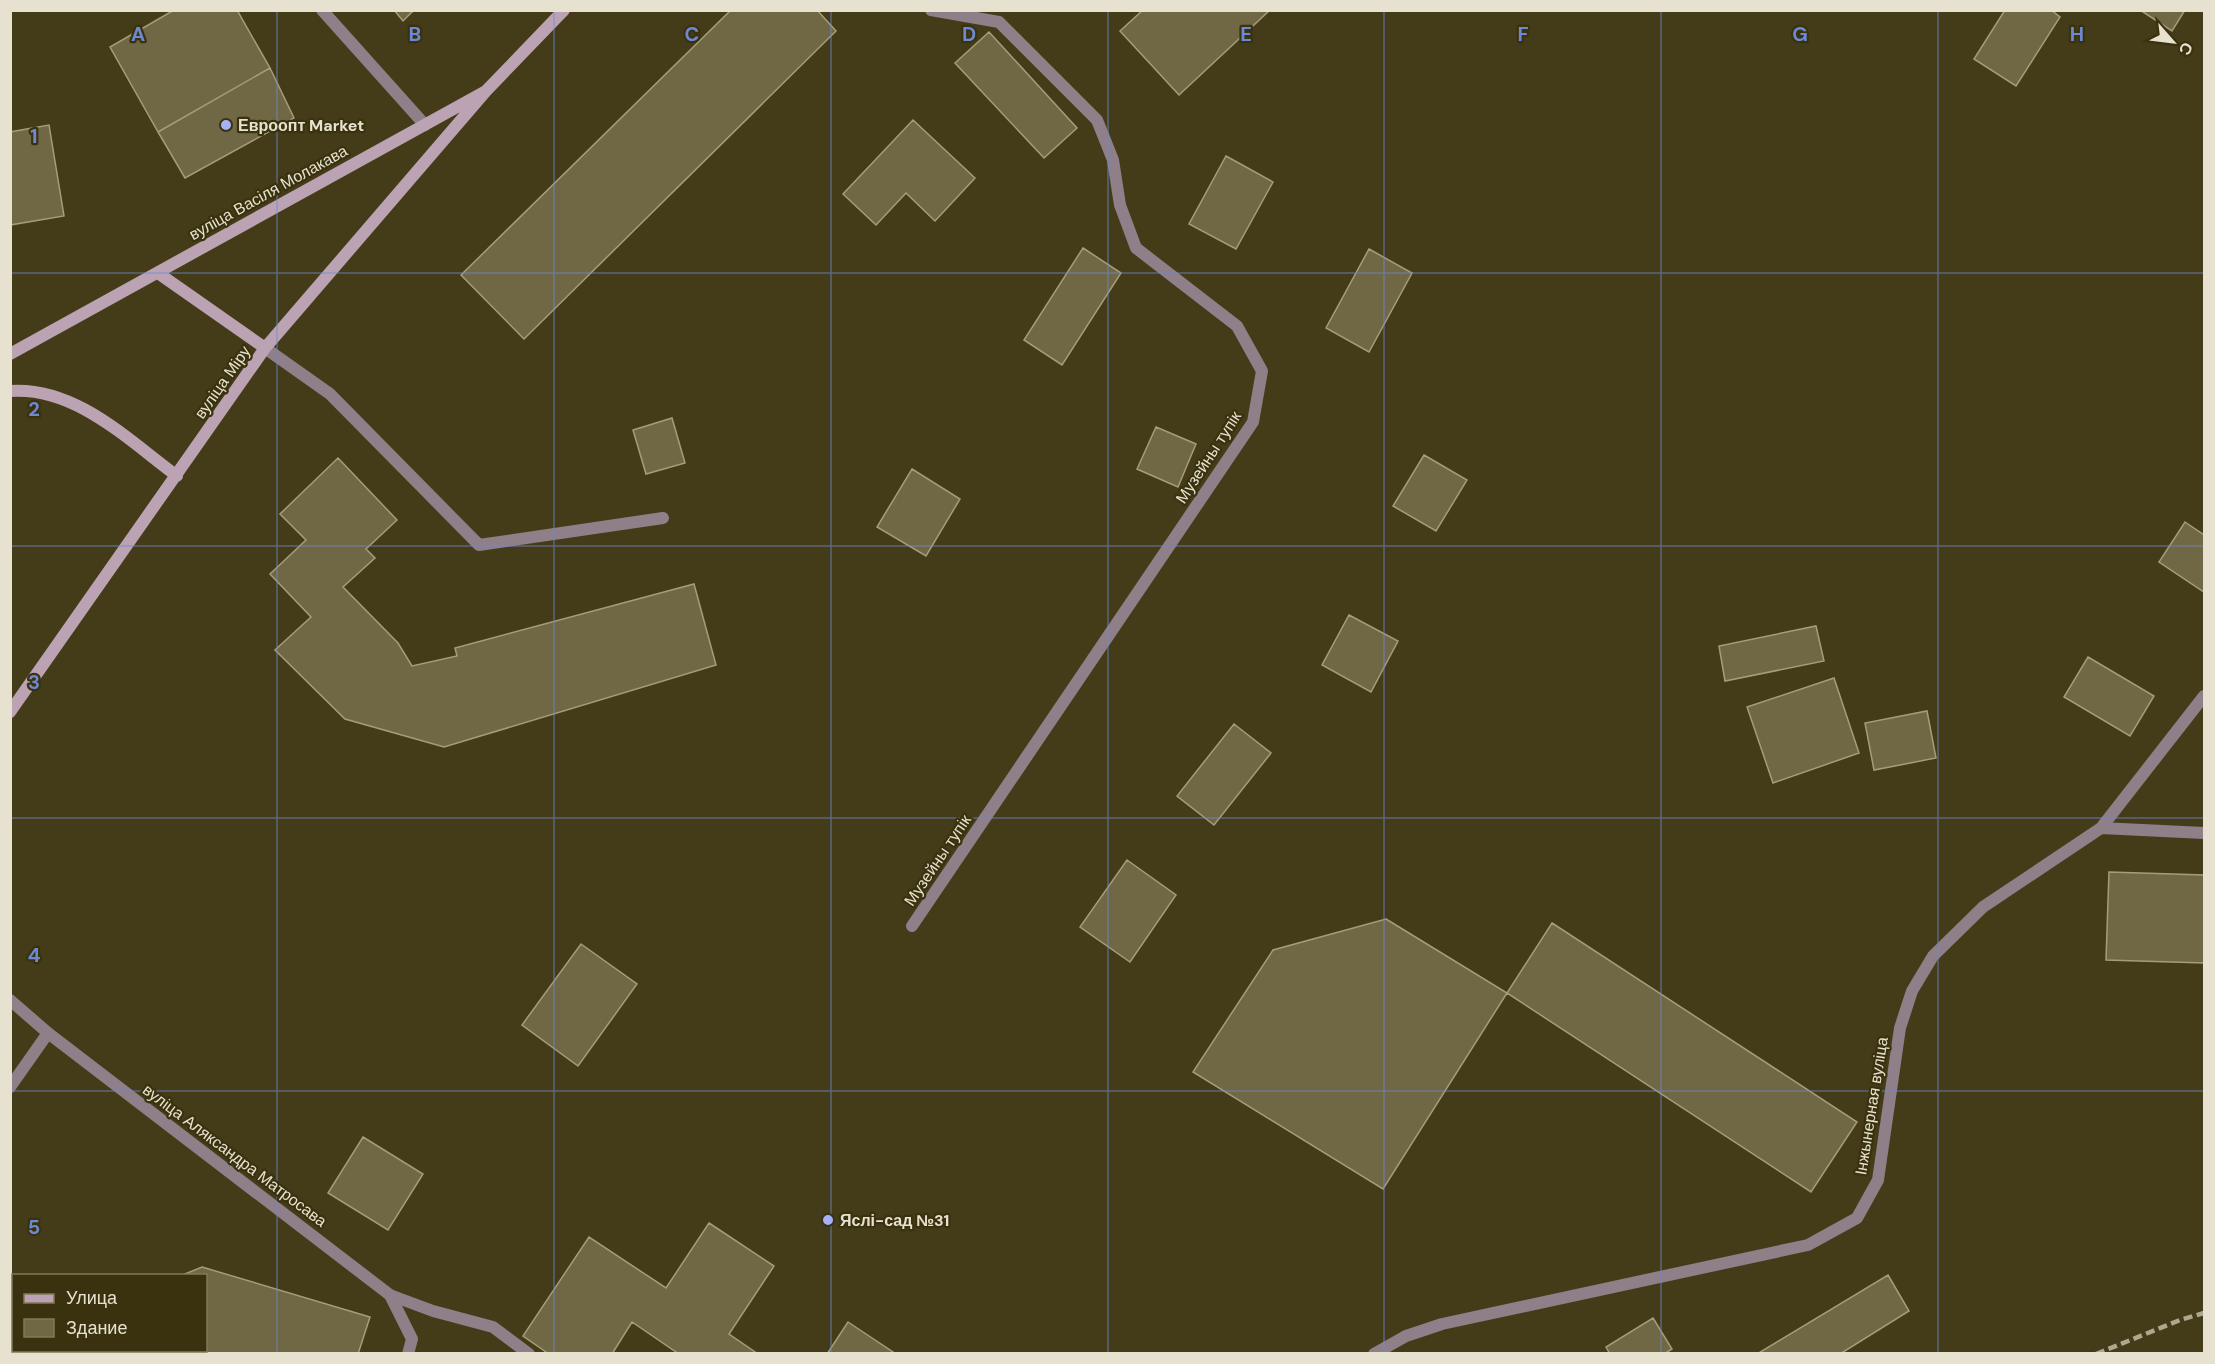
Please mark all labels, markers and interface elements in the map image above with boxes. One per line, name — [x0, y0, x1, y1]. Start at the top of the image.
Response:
north arrow — [2143, 12, 2203, 72]
text: A — [131, 21, 145, 47]
text: B — [409, 21, 421, 47]
text: C — [685, 21, 699, 47]
text: D — [962, 21, 976, 47]
text: E — [1240, 21, 1252, 47]
text: F — [1517, 21, 1529, 47]
text: G — [1792, 21, 1808, 47]
text: H — [2070, 21, 2084, 47]
text: С — [2174, 39, 2198, 59]
place label: Евроопт Market — [238, 115, 364, 136]
marker: Евроопт Market — [219, 118, 233, 132]
text: 1 — [30, 123, 38, 149]
street label: вуліца Васіля Молакава — [185, 140, 351, 245]
street label: вуліца Міру — [190, 342, 255, 423]
text: 2 — [28, 396, 40, 422]
street label: Музейны тупік — [1171, 406, 1247, 507]
text: 3 — [28, 669, 40, 695]
street label: Музейны тупік — [899, 810, 976, 910]
text: 4 — [28, 942, 41, 968]
street label: Інжынерная вуліца — [1850, 1035, 1893, 1177]
street label: вуліца Аляксандра Матросава — [138, 1079, 331, 1232]
place label: Яслі-сад №31 — [840, 1210, 949, 1231]
marker: Яслі-сад №31 — [821, 1213, 835, 1227]
text: 5 — [28, 1214, 40, 1240]
legend — [12, 1274, 207, 1352]
text: Улица — [66, 1286, 118, 1310]
text: Здание — [66, 1316, 127, 1340]

